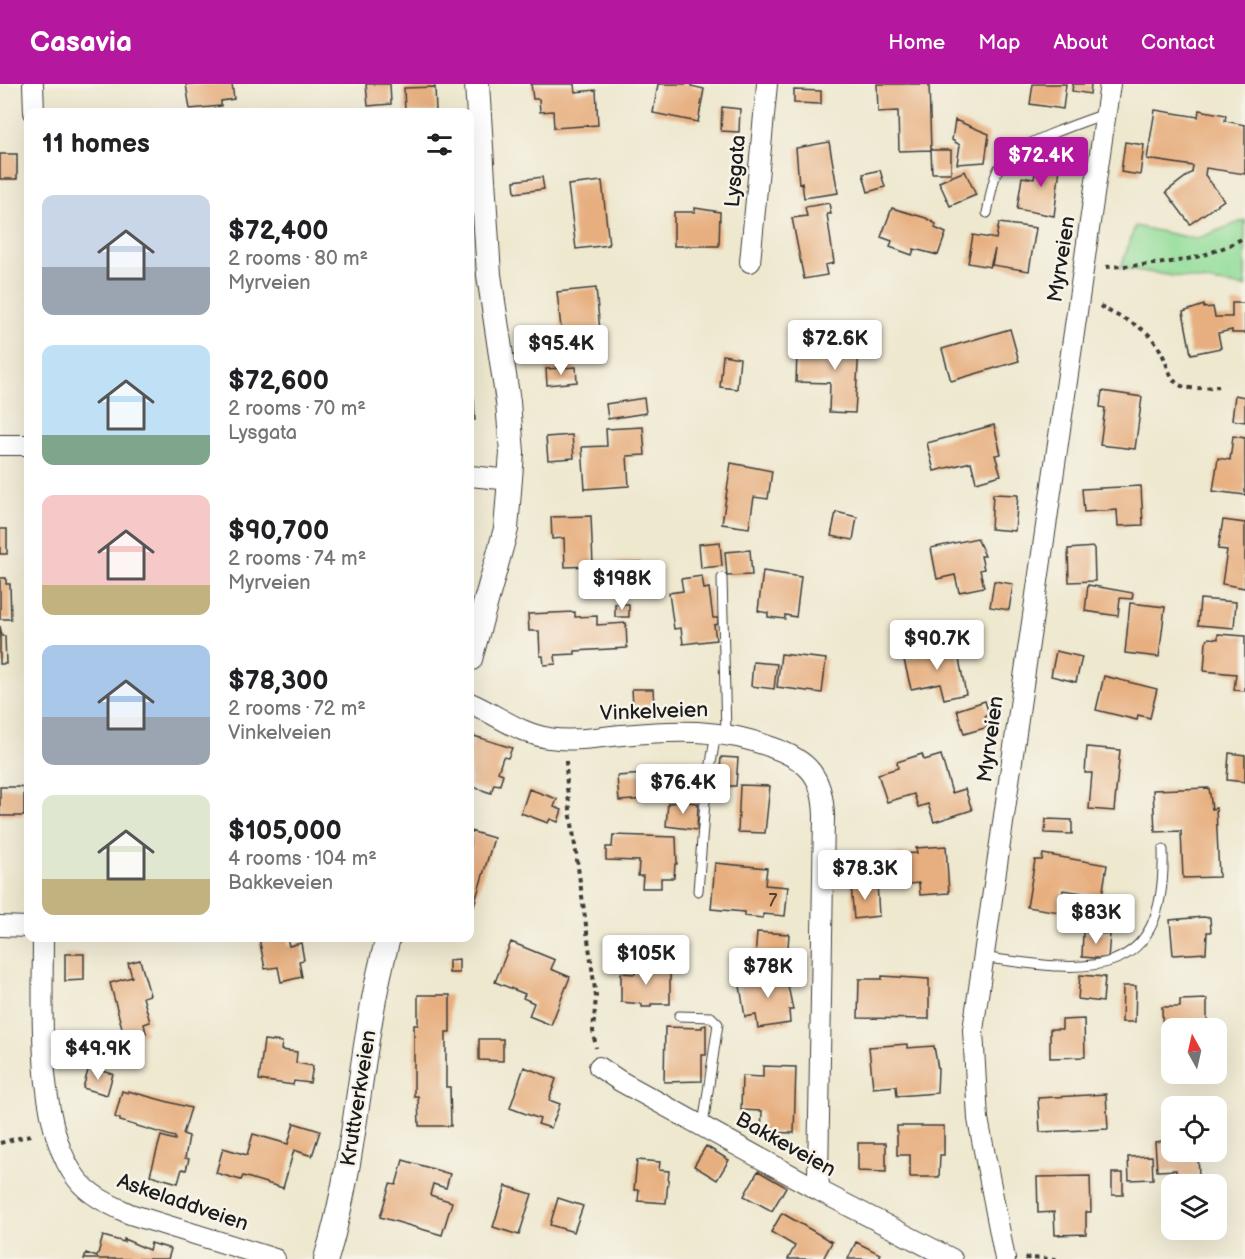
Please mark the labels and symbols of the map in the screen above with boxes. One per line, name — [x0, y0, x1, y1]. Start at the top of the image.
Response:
street label: Lysgata — [720, 134, 751, 208]
pin: $72.4K — [992, 137, 1090, 188]
street label: Myrveien — [1042, 214, 1081, 304]
pin: $72.6K — [786, 320, 884, 371]
pin: $95.4K — [512, 325, 610, 376]
pin: $198K — [580, 560, 664, 611]
pin: $90.7K — [888, 620, 986, 671]
street label: Myrveien — [972, 694, 1009, 784]
street label: Vinkelveien — [599, 697, 709, 726]
pin: $76.4K — [634, 764, 732, 815]
pin: $78.3K — [816, 850, 914, 901]
house number: 7 — [769, 890, 778, 911]
pin: $83K — [1060, 894, 1132, 945]
pin: $105K — [604, 935, 688, 986]
pin: $78K — [732, 948, 804, 999]
north arrow — [1161, 1018, 1227, 1084]
street label: Kruttverkveien — [335, 1028, 382, 1168]
pin: $49.9K — [49, 1030, 147, 1081]
street label: Bakkeveien — [731, 1107, 840, 1182]
street label: Askeladdveien — [114, 1168, 252, 1237]

